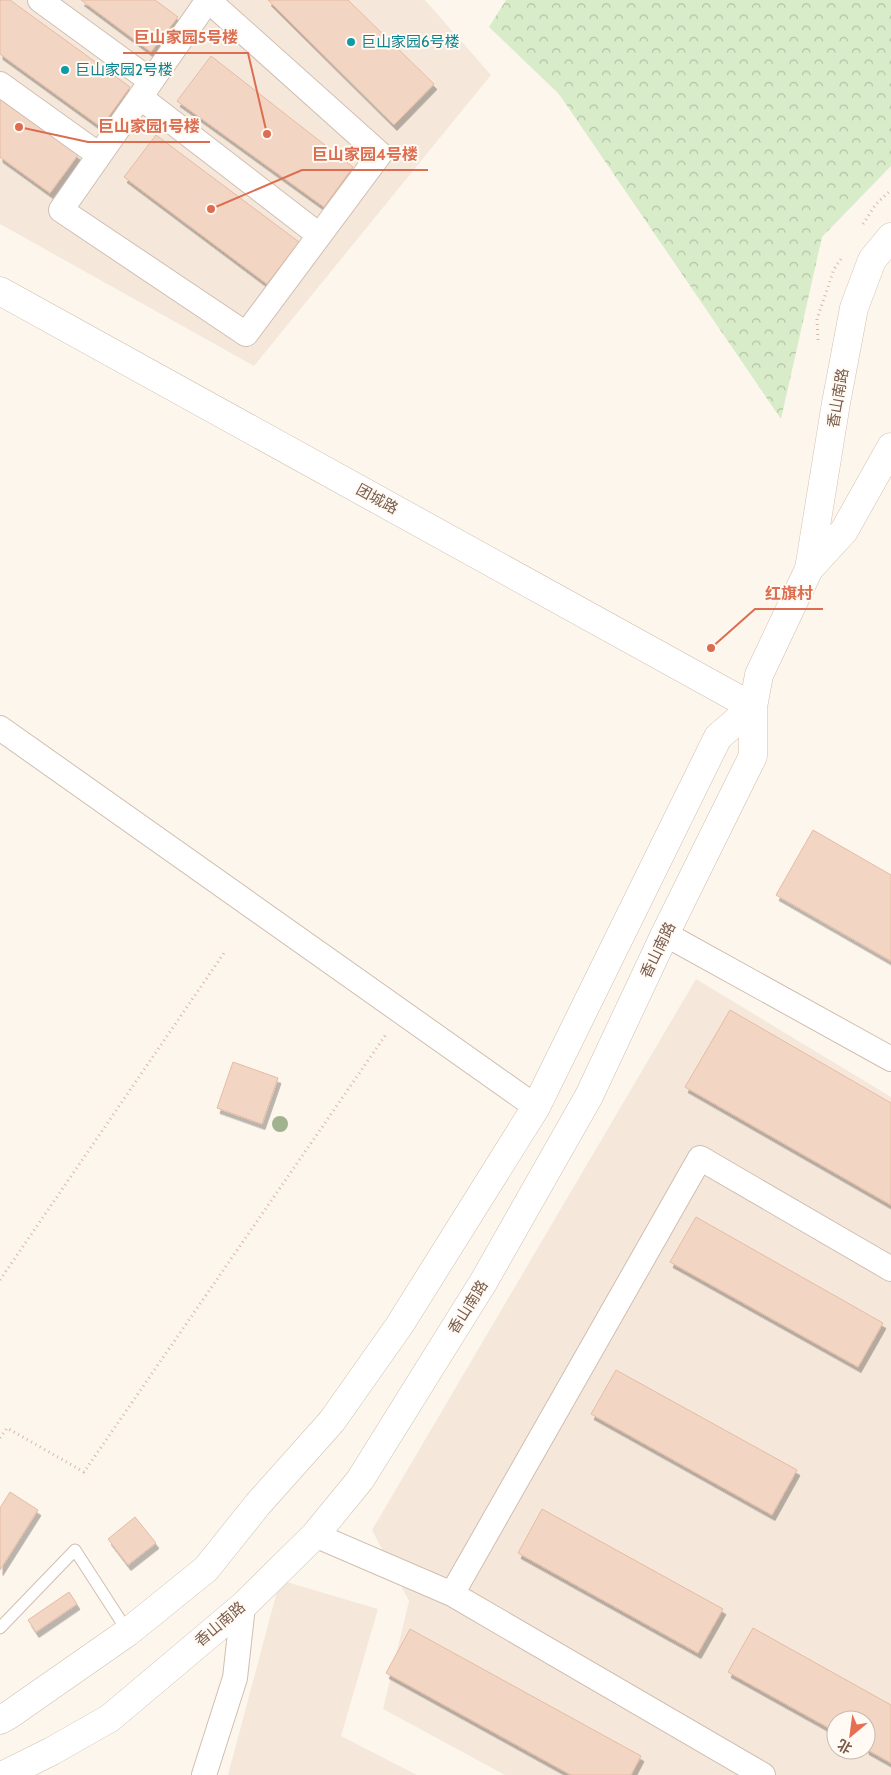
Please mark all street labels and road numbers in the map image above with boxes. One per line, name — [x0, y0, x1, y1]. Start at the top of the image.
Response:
street label: 香山南路 — [824, 367, 852, 429]
street label: 团城路 — [353, 480, 401, 518]
street label: 香山南路 — [637, 919, 679, 981]
street label: 香山南路 — [444, 1277, 492, 1337]
street label: 香山南路 — [191, 1598, 249, 1650]

